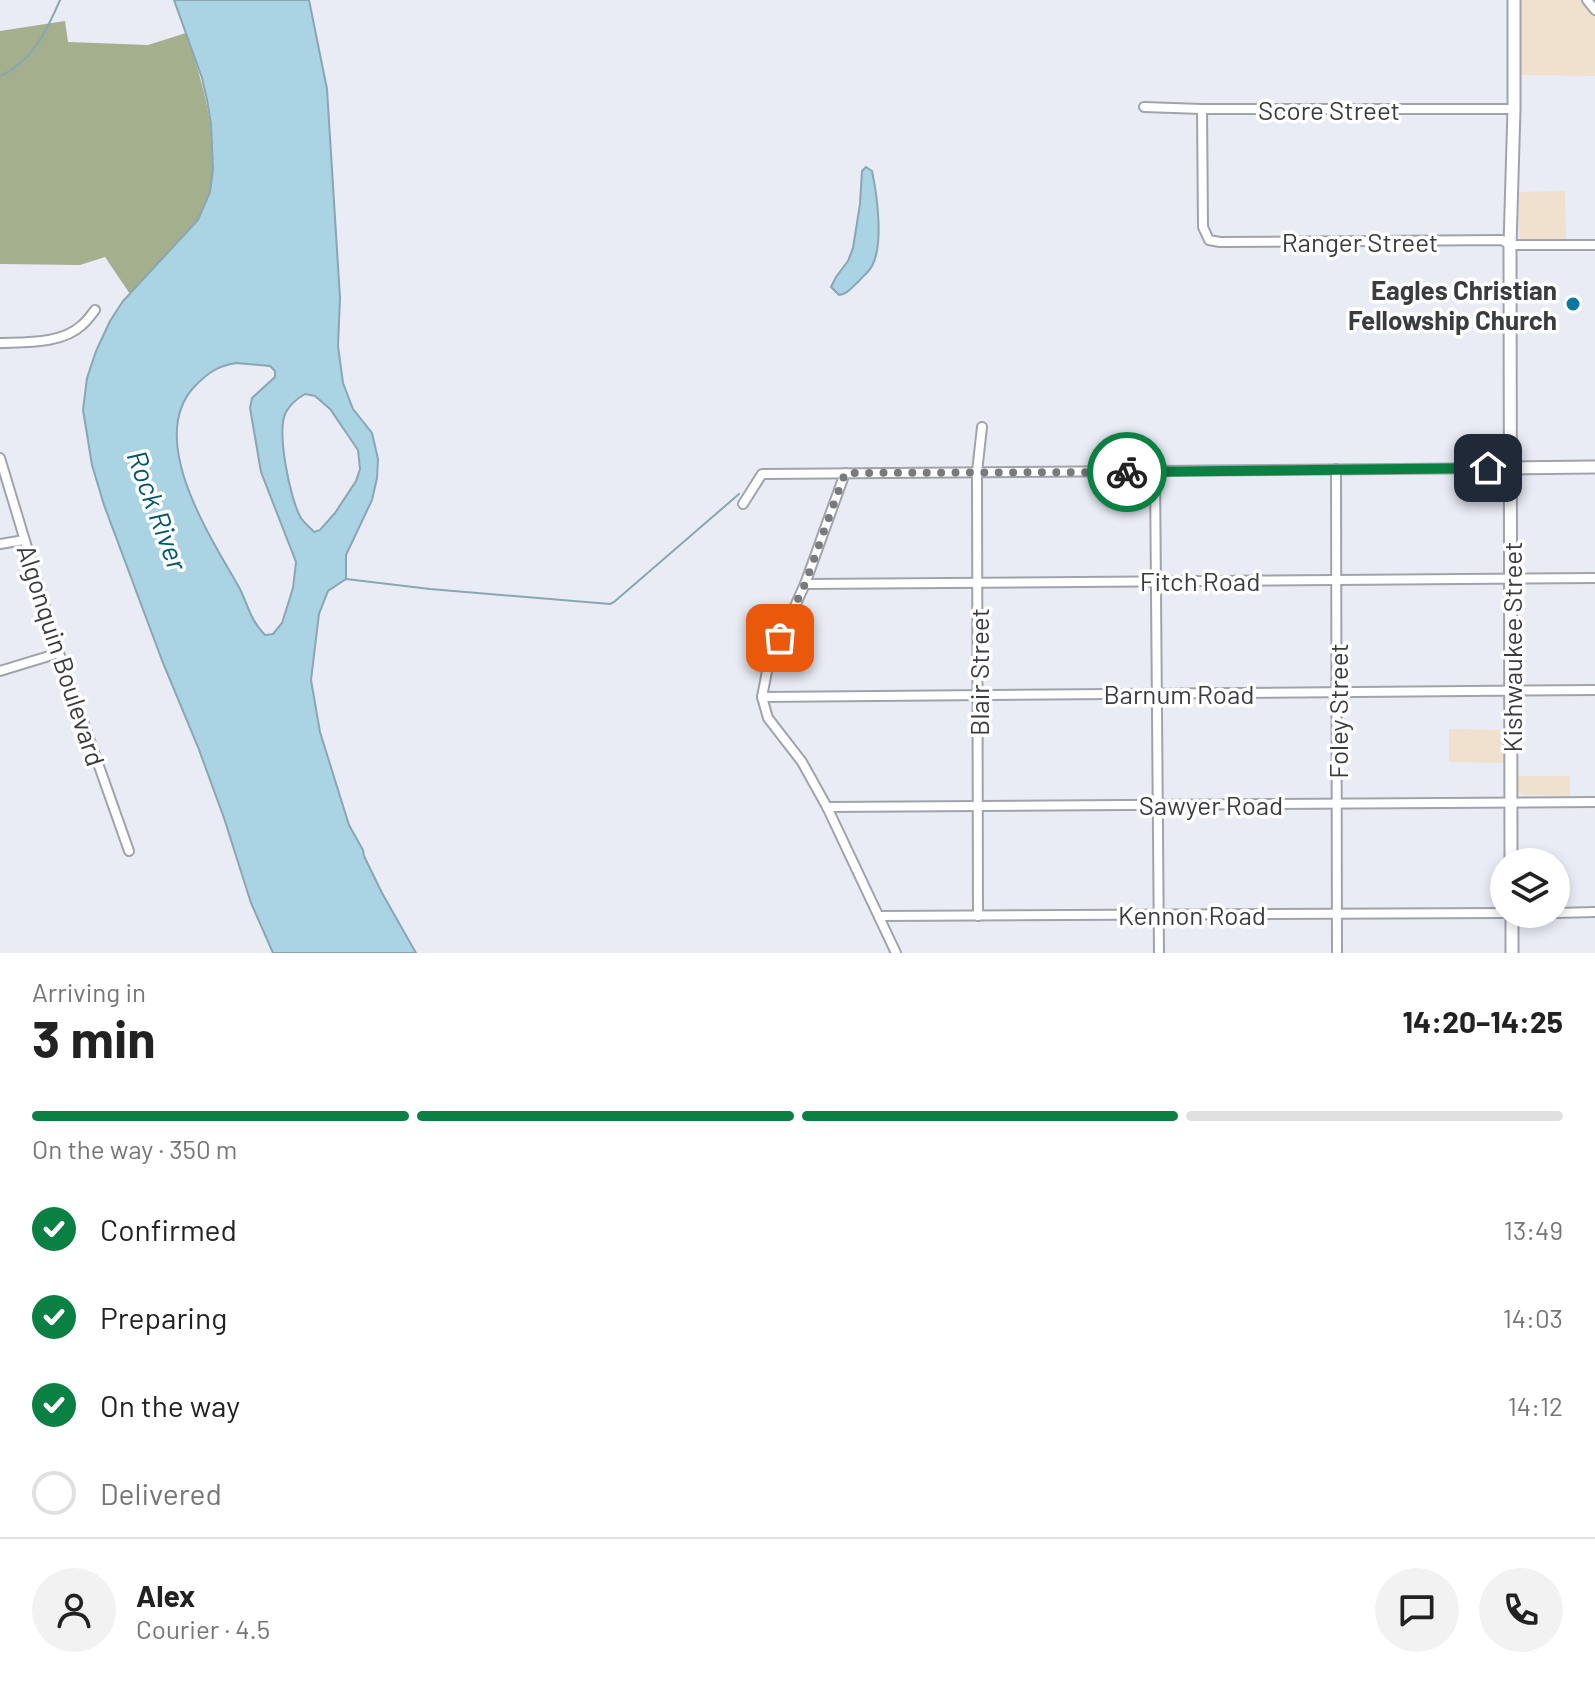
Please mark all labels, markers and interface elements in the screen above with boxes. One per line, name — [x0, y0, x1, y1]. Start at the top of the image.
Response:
street label: Score Street — [1258, 94, 1400, 125]
street label: Ranger Street — [1282, 226, 1438, 257]
place label: Eagles Christian Fellowship Church — [1348, 274, 1557, 335]
marker: Eagles Christian Fellowship Church — [1564, 295, 1582, 313]
courier — [1087, 432, 1167, 512]
pin — [1454, 434, 1522, 502]
water label: Rock River — [121, 446, 196, 576]
icon: home — [1466, 446, 1510, 490]
icon: bike — [1105, 450, 1149, 494]
street label: Algonquin Boulevard — [12, 540, 112, 770]
street label: Kishwaukee Street — [1496, 542, 1527, 752]
street label: Fitch Road — [1140, 565, 1260, 596]
pin — [746, 604, 814, 672]
street label: Blair Street — [963, 608, 994, 736]
icon: bag — [758, 616, 802, 660]
street label: Foley Street — [1322, 643, 1353, 779]
street label: Barnum Road — [1103, 678, 1255, 709]
street label: Sawyer Road — [1139, 789, 1283, 820]
map controls — [1490, 848, 1570, 928]
button: layers — [1490, 848, 1570, 928]
street label: Kennon Road — [1118, 899, 1266, 930]
text: Arriving in — [32, 976, 146, 1007]
text: 14:20–14:25 — [1402, 1003, 1563, 1039]
text: 3 min — [32, 1006, 156, 1068]
text: On the way · 350 m — [32, 1133, 237, 1164]
icon: check — [32, 1207, 76, 1251]
text: Confirmed — [100, 1211, 237, 1247]
text: 13:49 — [1504, 1214, 1563, 1245]
icon: check — [32, 1295, 76, 1339]
text: Preparing — [100, 1299, 227, 1335]
text: 14:03 — [1503, 1302, 1563, 1333]
icon: check — [32, 1383, 76, 1427]
text: On the way — [100, 1387, 240, 1423]
text: 14:12 — [1508, 1390, 1563, 1421]
text: Delivered — [100, 1475, 222, 1511]
button: person — [32, 1568, 116, 1652]
button: chat — [1375, 1568, 1459, 1652]
button: phone — [1479, 1568, 1563, 1652]
text: Alex — [136, 1577, 195, 1613]
text: Courier · 4.5 — [136, 1613, 270, 1644]

